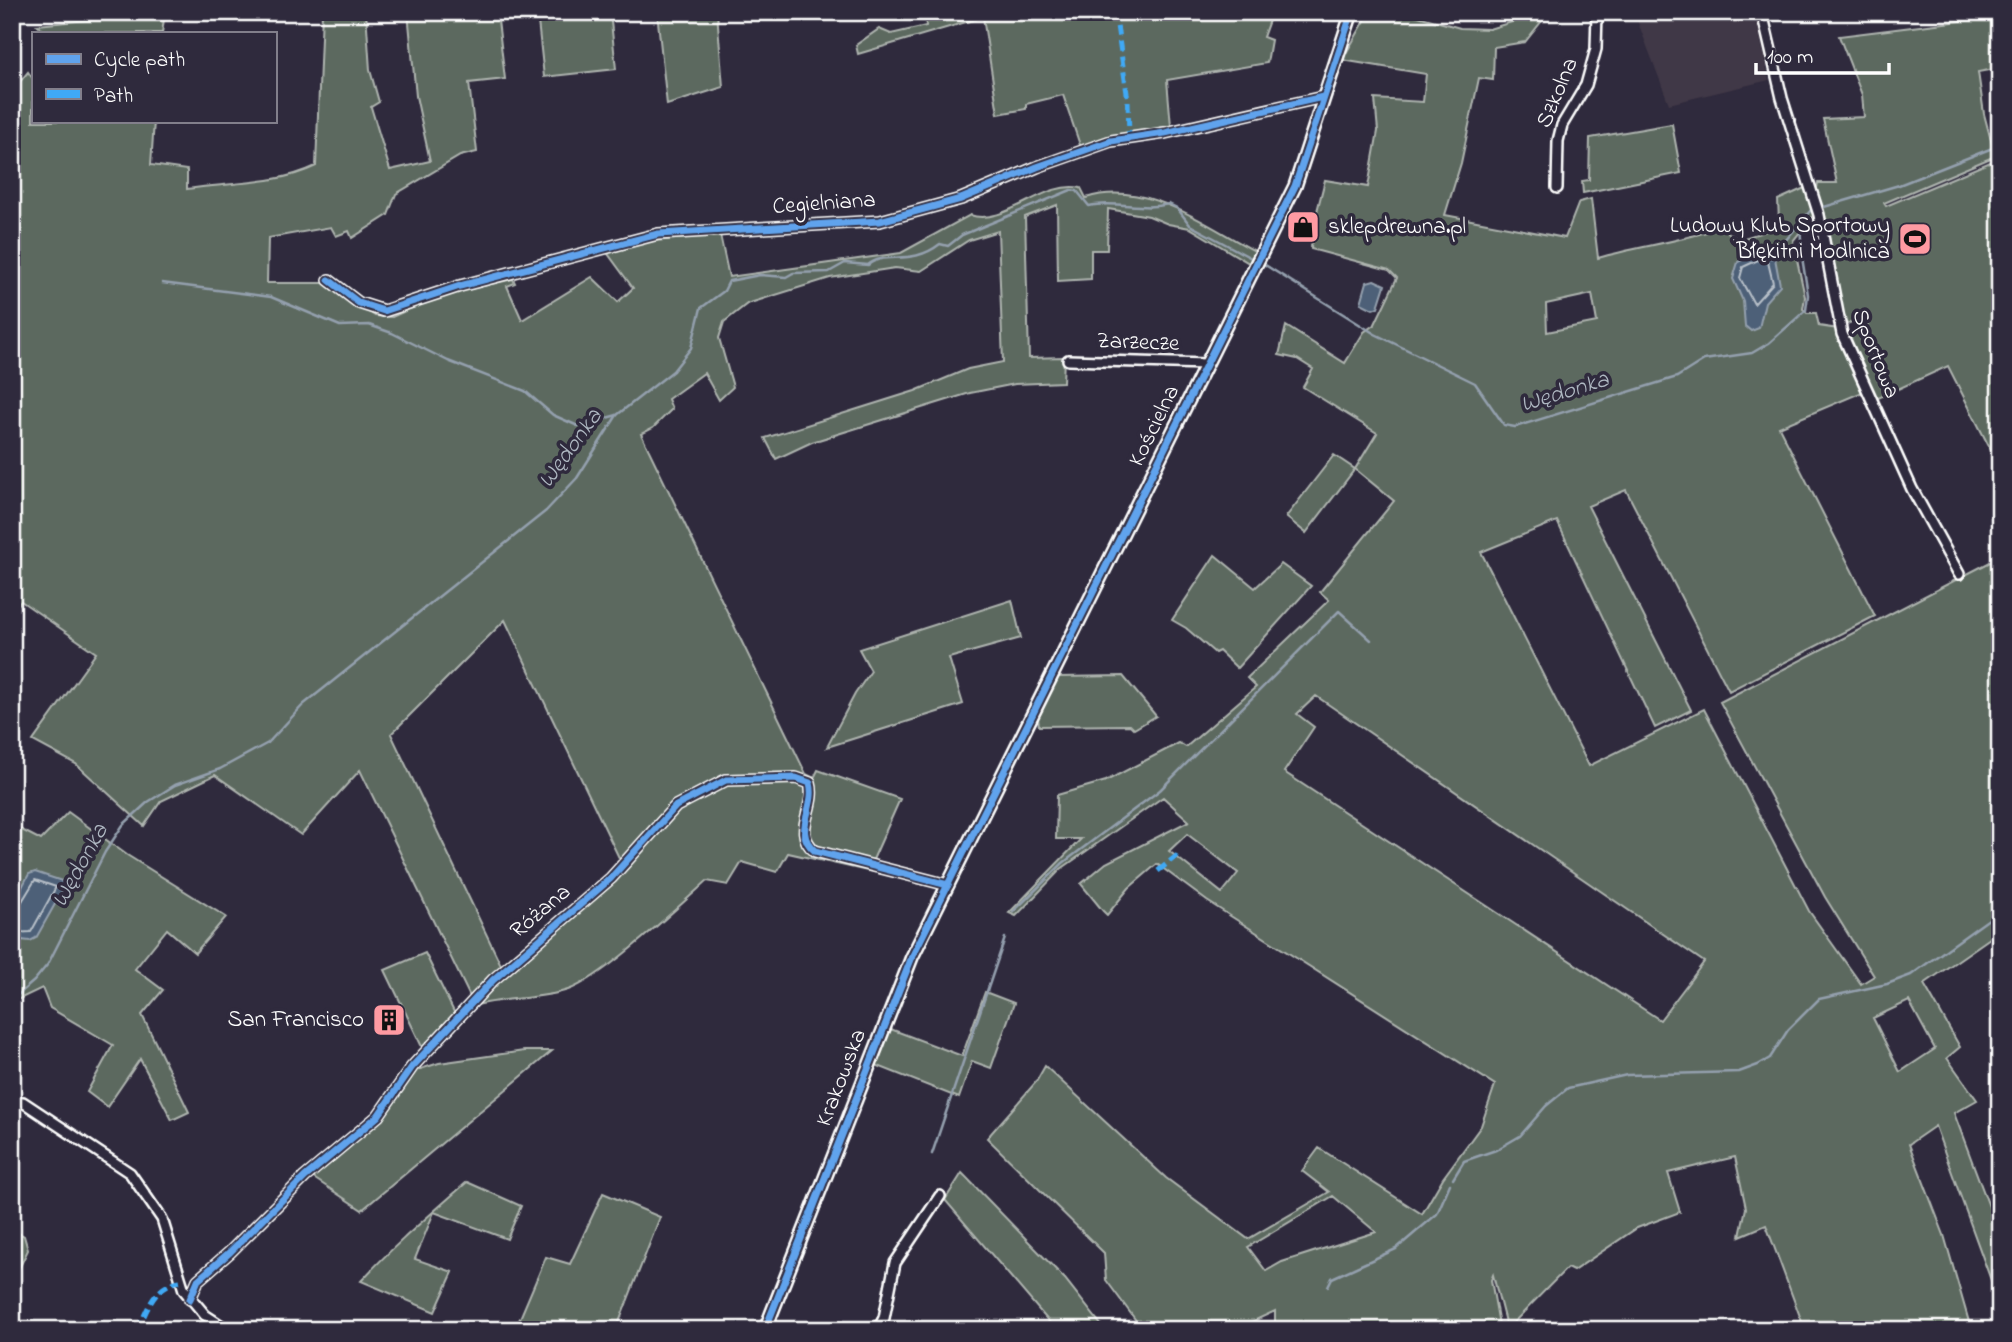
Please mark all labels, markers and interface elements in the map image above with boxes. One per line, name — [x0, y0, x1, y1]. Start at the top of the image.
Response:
legend — [32, 32, 276, 122]
scale bar — [1756, 32, 1890, 76]
text: 100 m — [1767, 43, 1813, 73]
text: Cycle path — [94, 46, 185, 78]
street label: Szkolna — [1528, 53, 1588, 133]
text: Path — [94, 82, 133, 112]
street label: Cegielniana — [771, 184, 877, 225]
shop icon: sklepdrewna.pl — [1284, 208, 1322, 246]
place label: Ludowy Klub Sportowy Błękitni Modlnica — [1670, 210, 1890, 269]
place label: sklepdrewna.pl — [1328, 211, 1466, 244]
sports icon: Ludowy Klub Sportowy Błękitni Modlnica — [1896, 220, 1934, 258]
street label: Sportowa — [1842, 304, 1908, 404]
street label: Zarzecze — [1096, 325, 1181, 361]
water label: Wędonka — [1517, 363, 1614, 423]
street label: Kościelna — [1121, 380, 1189, 472]
water label: Wędonka — [530, 401, 612, 496]
water label: Wędonka — [44, 817, 119, 914]
street label: Różana — [503, 877, 579, 947]
building icon: San Francisco — [370, 1001, 408, 1039]
place label: San Francisco — [228, 1004, 364, 1037]
street label: Krakowska — [808, 1024, 876, 1132]

